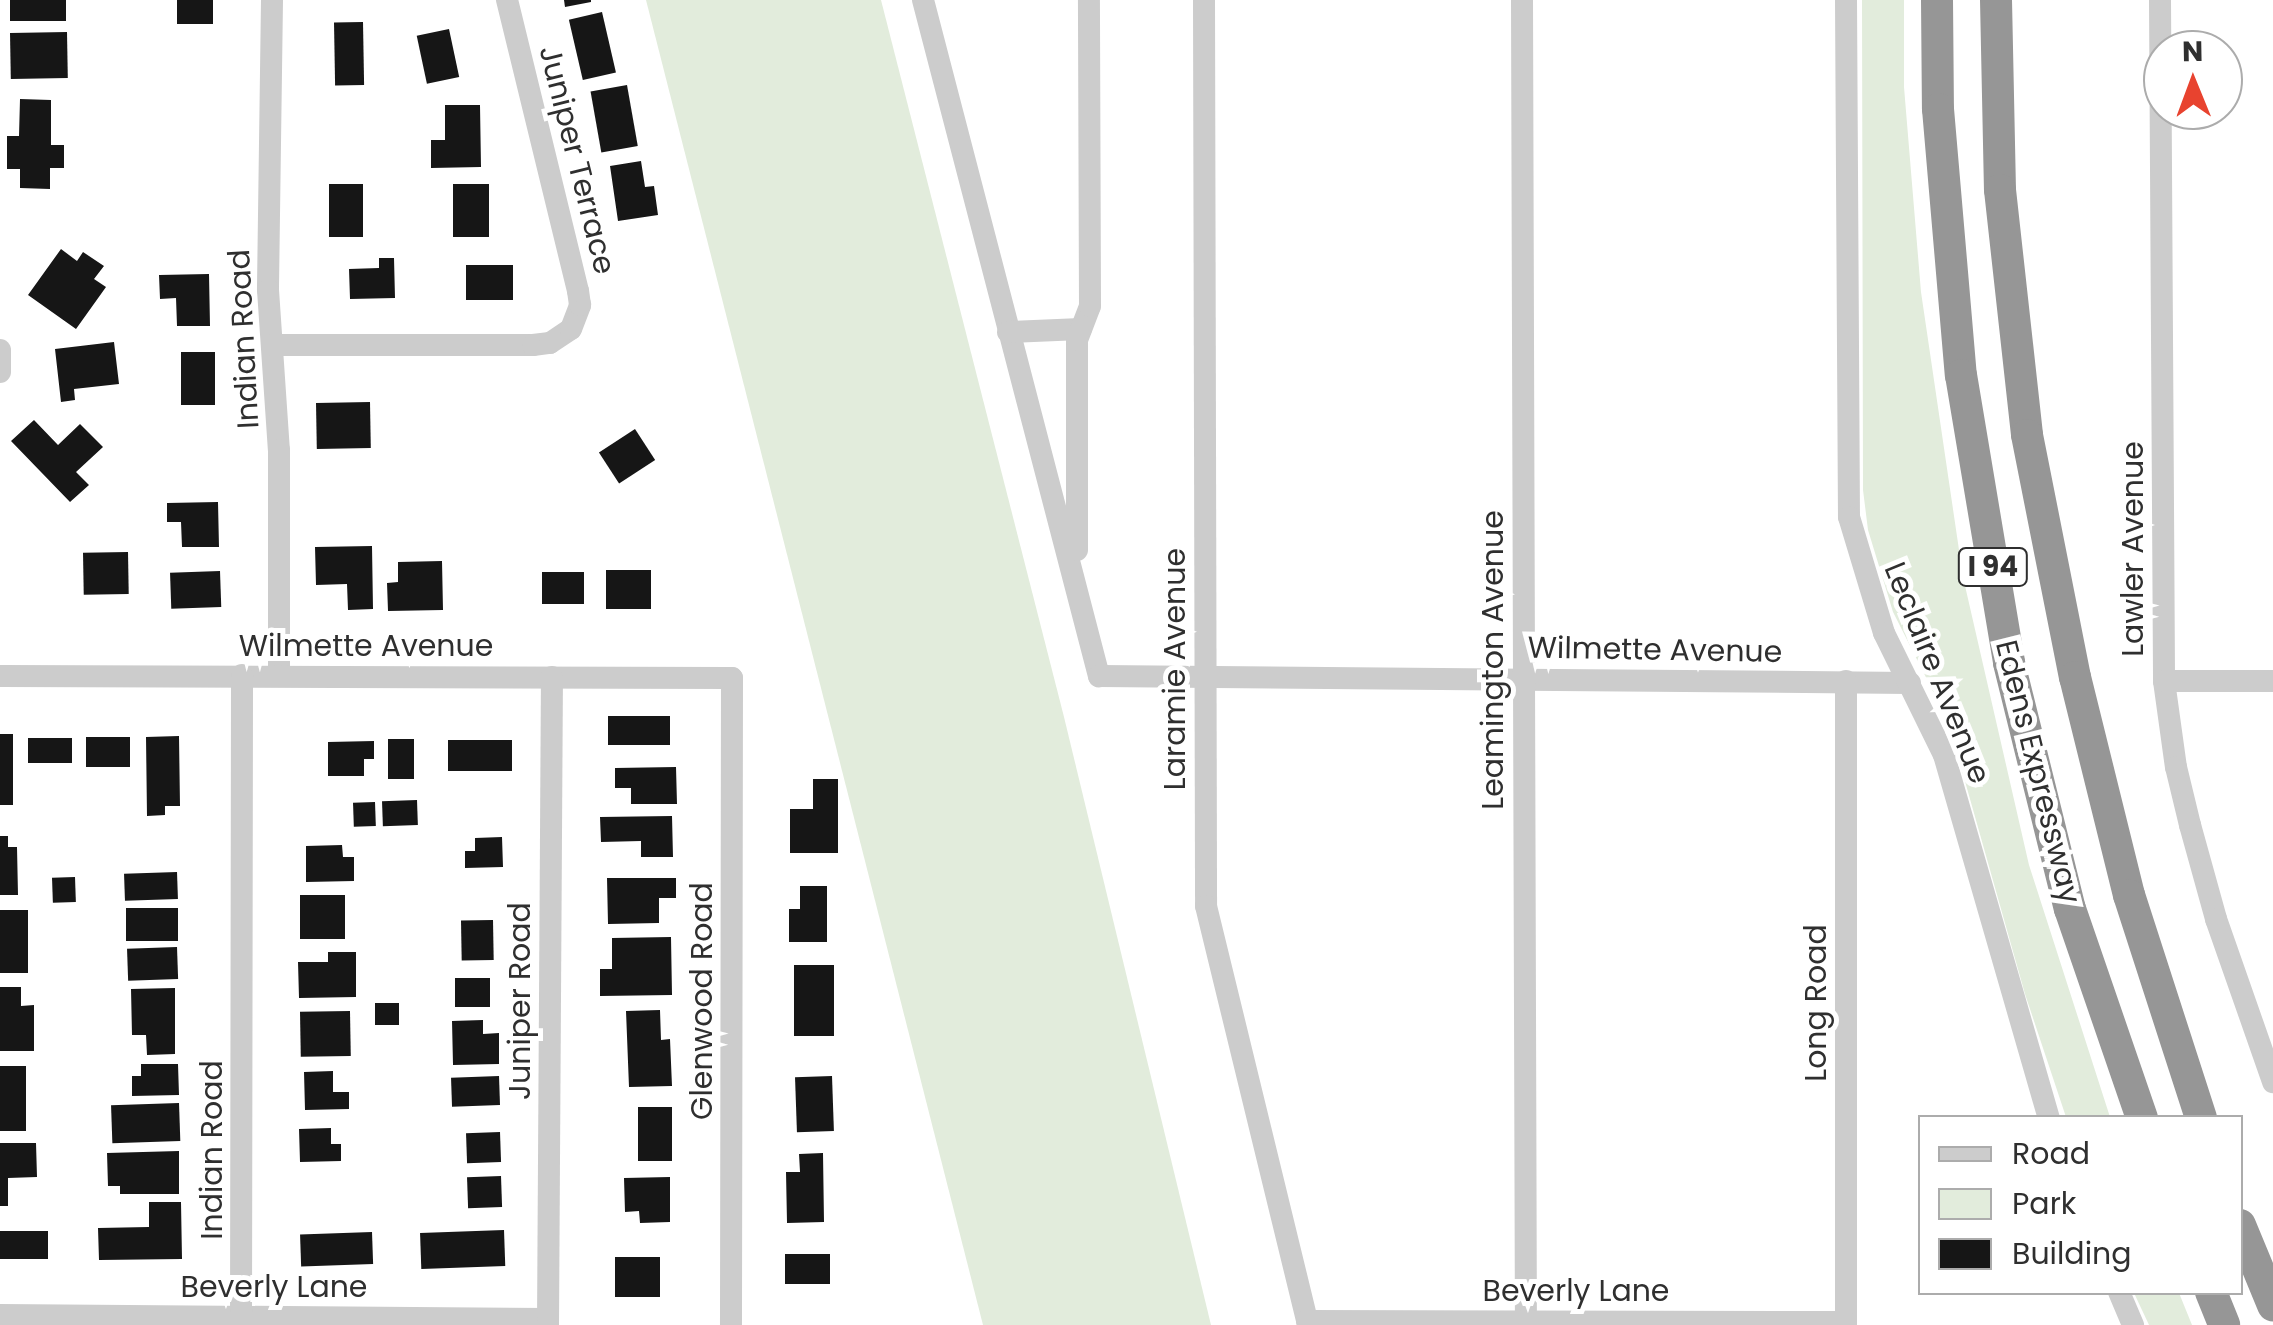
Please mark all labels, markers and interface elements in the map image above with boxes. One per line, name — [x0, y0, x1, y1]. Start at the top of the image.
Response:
north arrow — [2143, 30, 2243, 130]
text: N — [2182, 32, 2203, 71]
street label: Juniper Terrace — [531, 42, 623, 278]
street label: Indian Road — [221, 248, 267, 430]
street label: Lawler Avenue — [2115, 441, 2151, 657]
street label: Leamington Avenue — [1475, 510, 1511, 810]
road number: I 94 — [1956, 544, 2030, 590]
street label: Laramie Avenue — [1157, 548, 1193, 790]
street label: Leclaire Avenue — [1876, 557, 1998, 789]
street label: Wilmette Avenue — [239, 628, 493, 664]
street label: Wilmette Avenue — [1527, 630, 1783, 670]
street label: Edens Expressway — [1988, 637, 2088, 907]
street label: Glenwood Road — [684, 882, 720, 1120]
street label: Juniper Road — [502, 902, 538, 1100]
street label: Long Road — [1798, 924, 1834, 1082]
street label: Indian Road — [194, 1060, 230, 1240]
legend — [1918, 1115, 2243, 1295]
text: Road — [2012, 1132, 2090, 1175]
text: Park — [2012, 1182, 2076, 1225]
text: Building — [2012, 1232, 2132, 1275]
street label: Beverly Lane — [181, 1269, 367, 1305]
street label: Beverly Lane — [1483, 1273, 1669, 1309]

